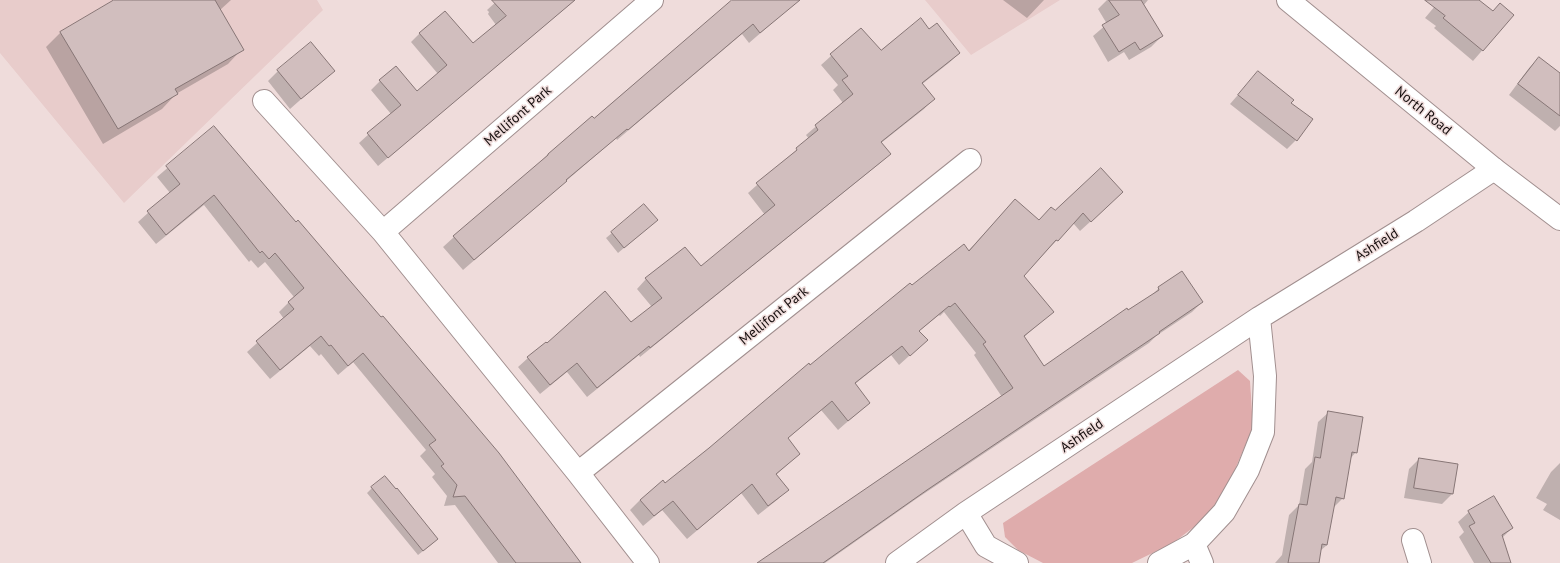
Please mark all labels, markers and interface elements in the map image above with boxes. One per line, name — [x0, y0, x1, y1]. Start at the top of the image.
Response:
street label: Mellifont Park — [481, 82, 555, 150]
street label: North Road — [1391, 83, 1455, 139]
street label: Ashfield — [1352, 225, 1402, 265]
street label: Mellifont Park — [736, 283, 812, 349]
street label: Ashfield — [1057, 416, 1107, 456]

